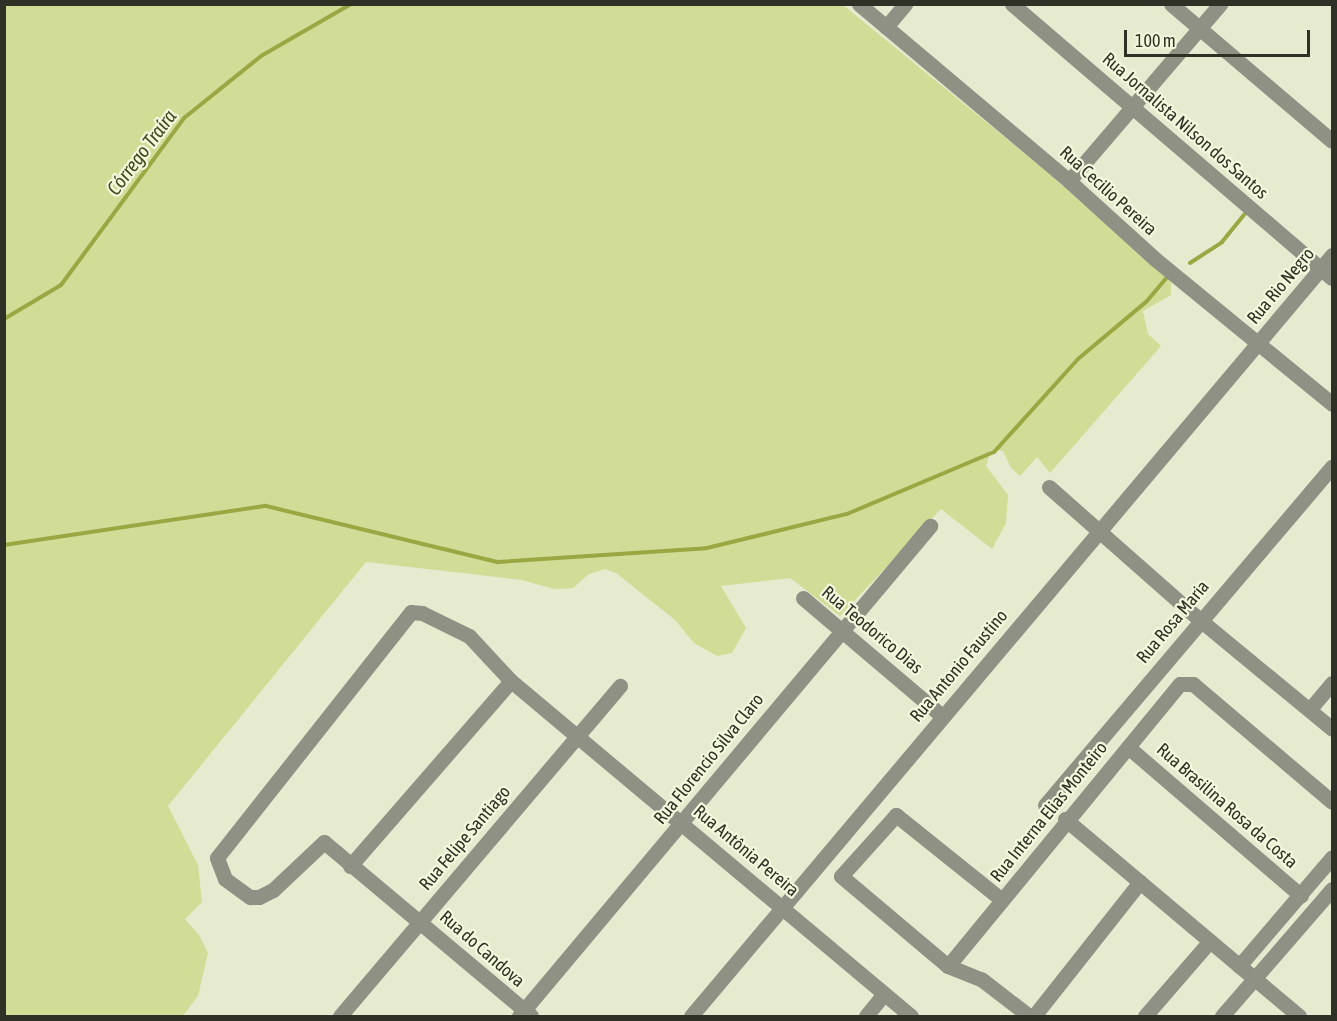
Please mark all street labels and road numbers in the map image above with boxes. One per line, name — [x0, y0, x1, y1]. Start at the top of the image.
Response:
street label: Rua Jornalista Nilson dos Santos — [1098, 48, 1272, 204]
street label: Rua Cecilio Pereira — [1055, 142, 1161, 240]
street label: Rua Rio Negro — [1243, 243, 1319, 329]
street label: Rua Rosa Maria — [1132, 576, 1214, 668]
street label: Rua Teodorico Dias — [817, 582, 927, 678]
street label: Rua Antonio Faustino — [906, 605, 1012, 727]
street label: Rua Florencio Silva Claro — [650, 689, 768, 829]
street label: Rua Interna Elias Monteiro — [986, 738, 1112, 886]
street label: Rua Brasilina Rosa da Costa — [1152, 739, 1302, 873]
street label: Rua Felipe Santiago — [415, 781, 515, 895]
street label: Rua Antônia Pereira — [689, 801, 803, 901]
street label: Rua do Candova — [435, 906, 529, 992]

